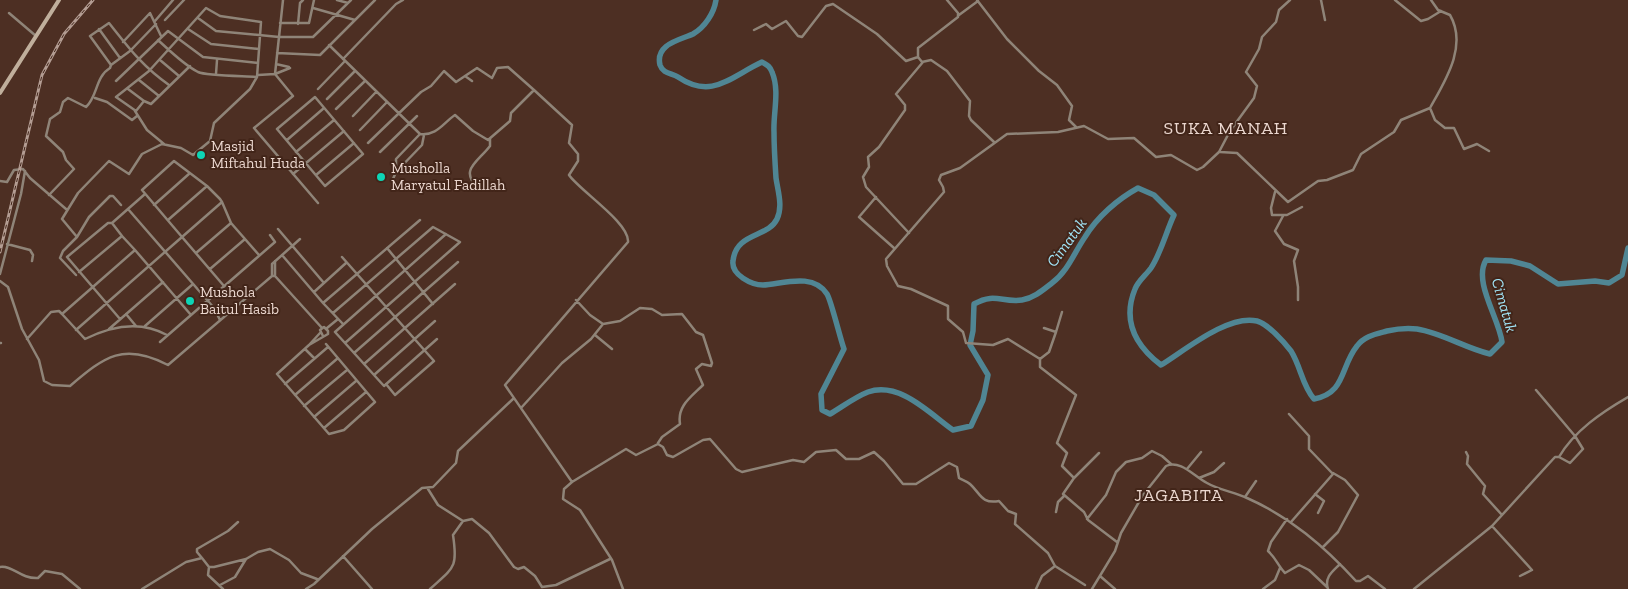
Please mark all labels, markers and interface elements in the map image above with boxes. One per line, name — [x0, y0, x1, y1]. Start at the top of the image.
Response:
district label: SUKA MANAH — [1164, 117, 1288, 139]
place label: Masjid Miftahul Huda — [211, 137, 305, 172]
marker: Masjid Miftahul Huda — [195, 149, 207, 161]
place label: Musholla Maryatul Fadillah — [391, 159, 506, 194]
marker: Musholla Maryatul Fadillah — [375, 171, 387, 183]
water label: Cimatuk — [1042, 214, 1090, 270]
water label: Cimatuk — [1488, 276, 1521, 335]
place label: Mushola Baitul Hasib — [200, 283, 279, 318]
marker: Mushola Baitul Hasib — [184, 295, 196, 307]
district label: JAGABITA — [1134, 484, 1224, 506]

